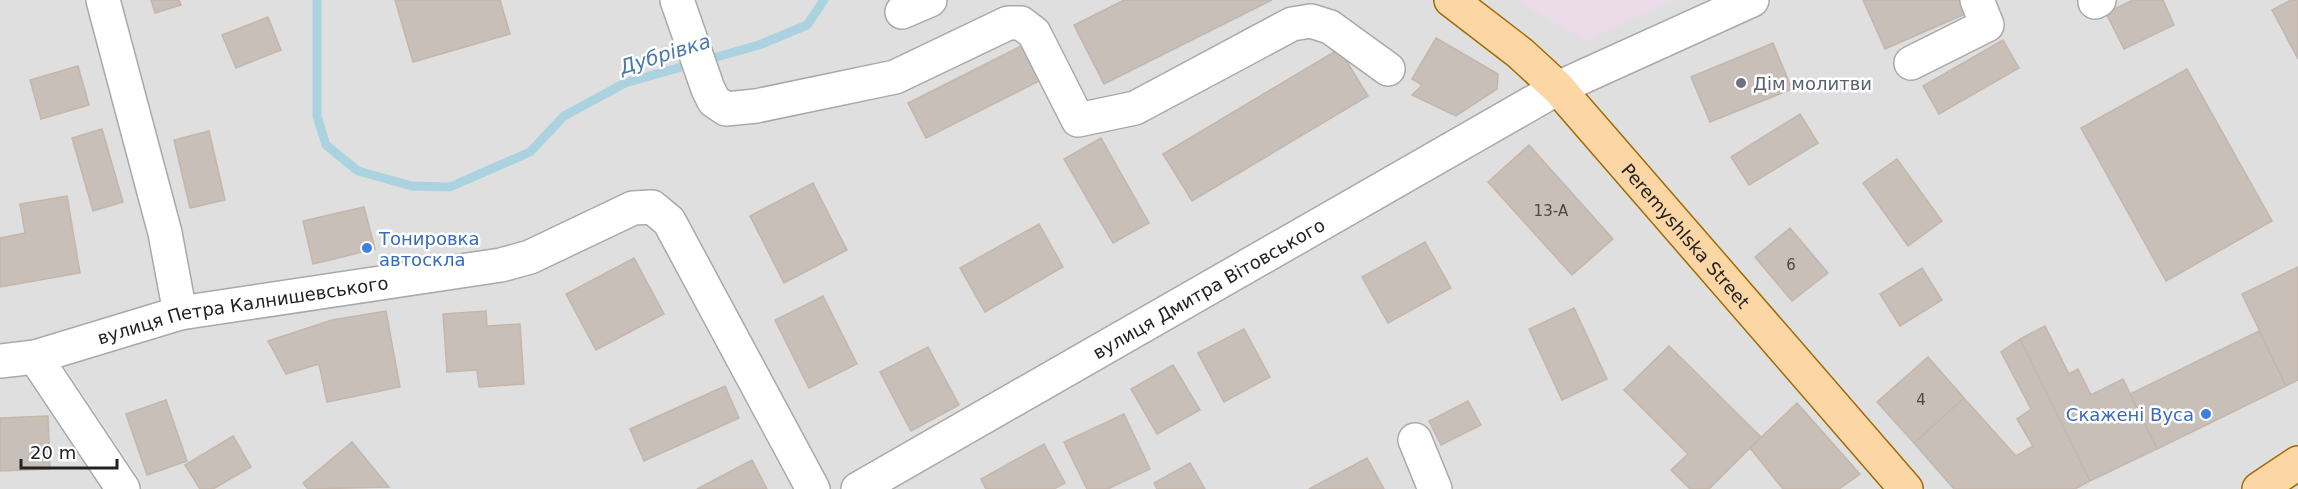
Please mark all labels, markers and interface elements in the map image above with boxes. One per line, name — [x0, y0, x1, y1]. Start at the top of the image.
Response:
water label: Дубрівка — [616, 29, 714, 80]
place label: Дім молитви — [1753, 73, 1872, 94]
marker: Дім молитви — [1734, 76, 1748, 90]
street label: Peremyshlska Street — [1618, 159, 1754, 312]
house number: 13-А — [1534, 202, 1569, 220]
street label: вулиця Дмитра Вітовського — [1089, 214, 1328, 363]
place label: Тонировка автоскла — [378, 228, 479, 270]
marker: Тонировка автоскла — [360, 241, 374, 255]
house number: 6 — [1786, 256, 1796, 274]
street label: вулиця Петра Калнишевського — [95, 271, 390, 348]
house number: 4 — [1916, 391, 1926, 409]
place label: Скажені Вуса — [2066, 404, 2194, 425]
marker: Скажені Вуса — [2199, 407, 2213, 421]
scale bar — [21, 432, 117, 470]
text: 20 m — [30, 442, 76, 463]

